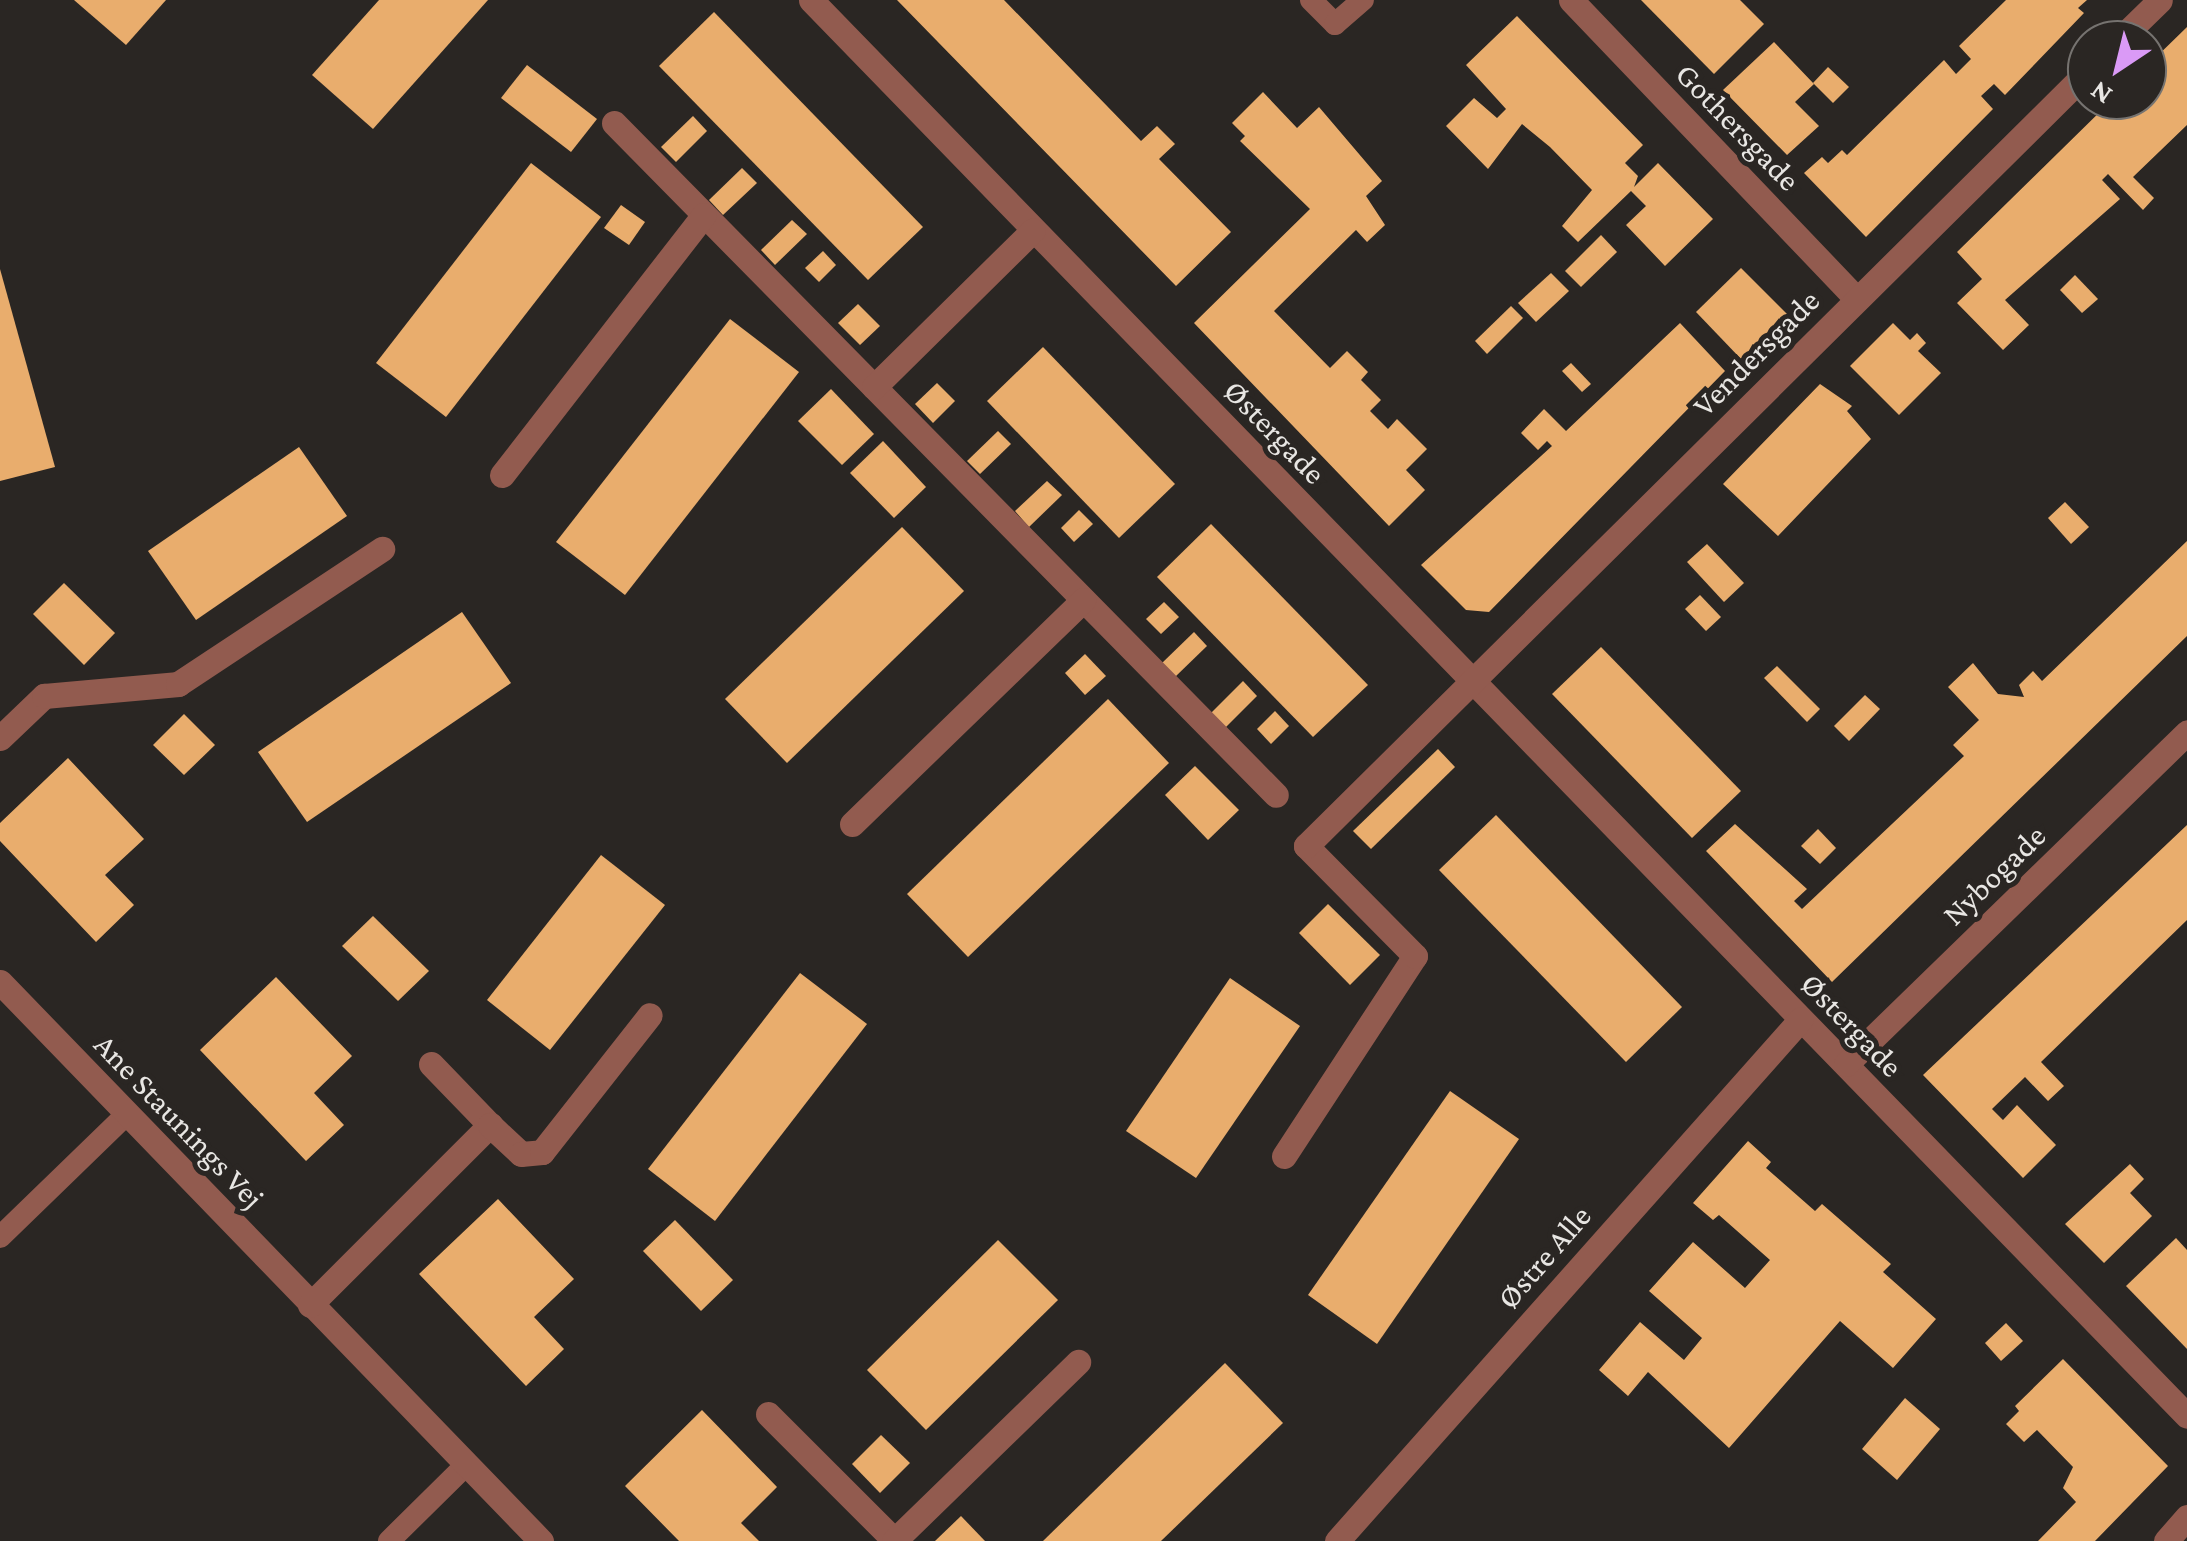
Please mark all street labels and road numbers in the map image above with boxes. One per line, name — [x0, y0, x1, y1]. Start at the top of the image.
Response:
street label: Gothersgade — [1668, 55, 1808, 199]
street label: Vendersgade — [1685, 282, 1827, 424]
street label: Østergade — [1216, 372, 1334, 492]
street label: Nybogade — [1934, 817, 2054, 933]
street label: Østergade — [1793, 965, 1911, 1085]
street label: Ane Staunings Vej — [86, 1026, 272, 1216]
street label: Østre Alle — [1489, 1197, 1599, 1317]

